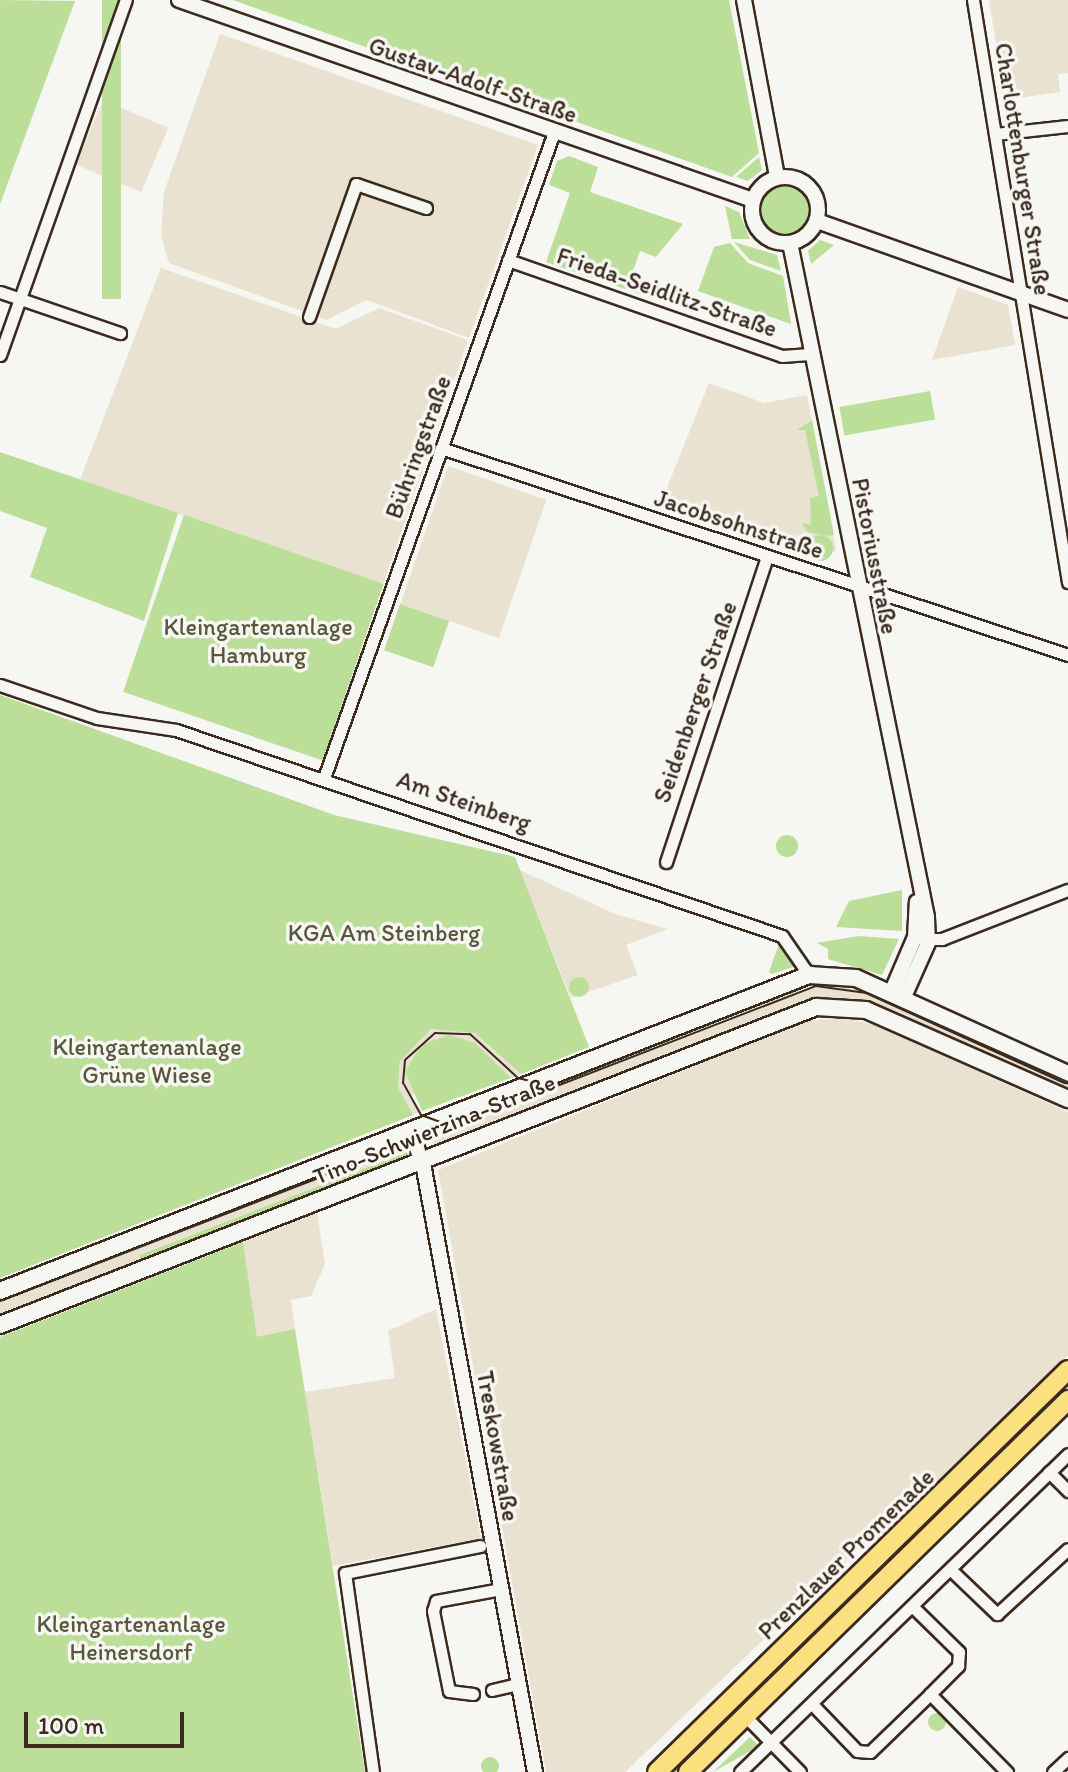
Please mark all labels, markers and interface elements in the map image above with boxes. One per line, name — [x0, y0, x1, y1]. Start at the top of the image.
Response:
street label: Gustav-Adolf-Straße — [365, 31, 581, 129]
street label: Charlottenburger Straße — [989, 41, 1057, 297]
street label: Frieda-Seidlitz-Straße — [553, 241, 781, 343]
street label: Bühringstraße — [379, 372, 457, 522]
street label: Pistoriusstraße — [846, 475, 904, 637]
street label: Jacobsohnstraße — [651, 483, 827, 565]
street label: Seidenberger Straße — [647, 598, 743, 806]
park label: Kleingartenanlage Hamburg — [163, 613, 353, 669]
street label: Am Steinberg — [393, 765, 535, 837]
park label: KGA Am Steinberg — [288, 919, 480, 947]
park label: Kleingartenanlage Grüne Wiese — [52, 1033, 242, 1089]
street label: Tino-Schwierzina-Straße — [309, 1067, 559, 1191]
street label: Treskowstraße — [471, 1369, 525, 1523]
street label: Prenzlauer Promenade — [752, 1463, 940, 1645]
park label: Kleingartenanlage Heinersdorf — [36, 1610, 226, 1666]
scale bar — [28, 1696, 188, 1746]
text: 100 m — [38, 1711, 104, 1740]

